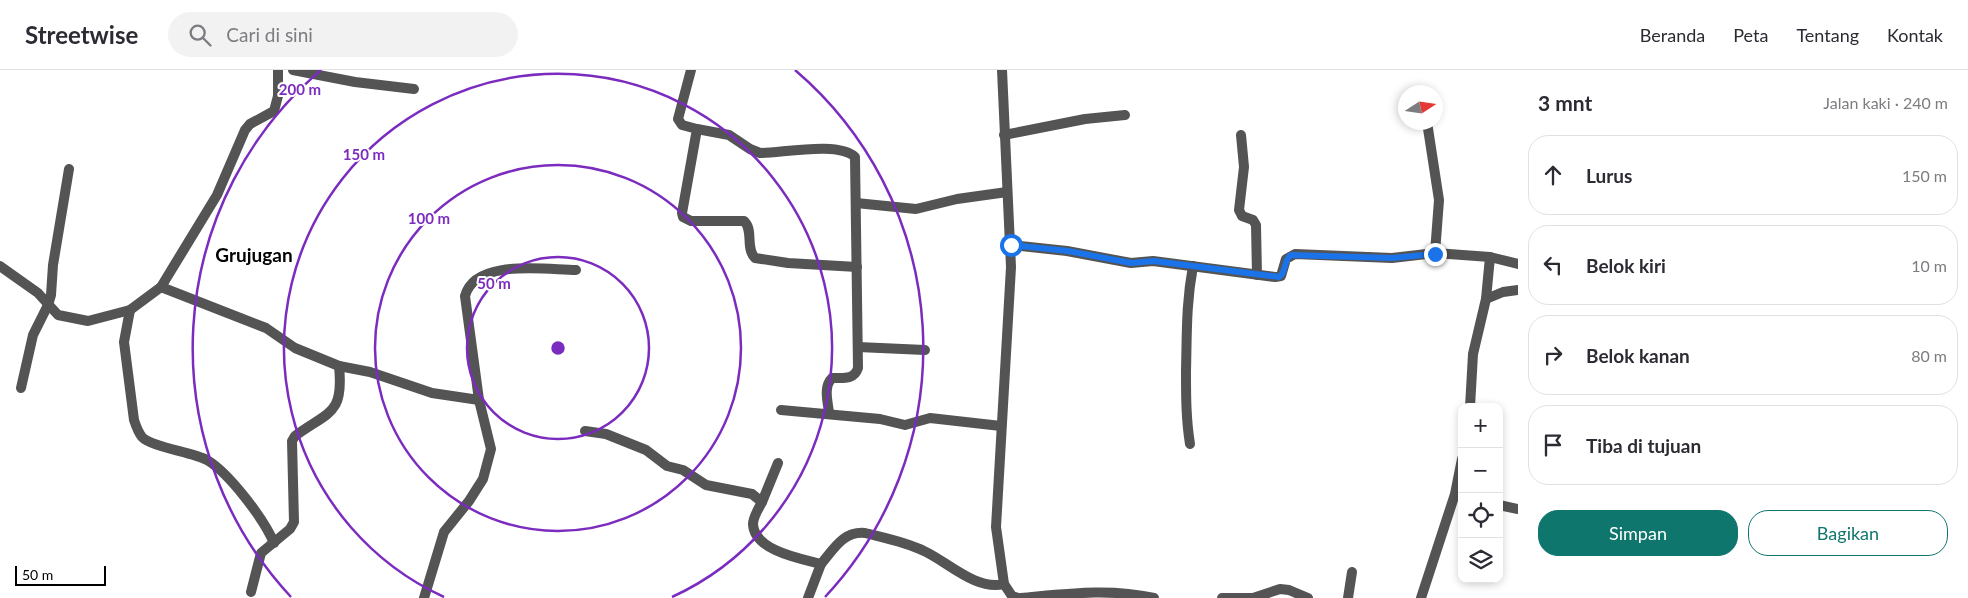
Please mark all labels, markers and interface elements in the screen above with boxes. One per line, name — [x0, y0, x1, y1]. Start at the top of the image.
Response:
search box — [168, 12, 518, 57]
text: Streetwise — [25, 20, 138, 49]
icon: search — [186, 21, 214, 49]
text: Cari di sini — [226, 23, 313, 46]
text: Beranda — [1640, 24, 1705, 46]
text: Peta — [1733, 24, 1768, 46]
text: Tentang — [1796, 24, 1859, 46]
text: Kontak — [1887, 24, 1943, 46]
text: 200 m — [279, 80, 321, 98]
north arrow — [1398, 85, 1443, 130]
text: 3 mnt — [1538, 90, 1592, 115]
text: Jalan kaki · 240 m — [1823, 93, 1948, 112]
text: 150 m — [343, 145, 385, 163]
icon: ahead — [1539, 161, 1567, 189]
text: Lurus — [1586, 164, 1632, 187]
text: 150 m — [1902, 166, 1947, 185]
text: 100 m — [408, 209, 450, 227]
route start — [1000, 234, 1023, 257]
district label: Grujugan — [215, 243, 293, 266]
route end — [1424, 243, 1447, 266]
icon: left — [1539, 251, 1567, 279]
text: Belok kiri — [1586, 254, 1666, 277]
text: 10 m — [1911, 256, 1947, 275]
text: 50 m — [477, 274, 511, 292]
centre of rings — [549, 339, 567, 357]
icon: right — [1539, 341, 1567, 369]
text: Belok kanan — [1586, 344, 1690, 367]
text: 80 m — [1911, 346, 1947, 365]
map controls — [1458, 403, 1503, 583]
button: + — [1458, 403, 1503, 448]
icon: arrive — [1539, 431, 1567, 459]
text: Tiba di tujuan — [1586, 434, 1701, 457]
button: − — [1458, 448, 1503, 493]
button: locate — [1458, 493, 1503, 538]
button: Simpan — [1538, 510, 1738, 556]
button: Bagikan — [1748, 510, 1948, 556]
button: layers — [1458, 538, 1503, 583]
scale bar — [15, 563, 106, 586]
text: 50 m — [22, 566, 53, 583]

